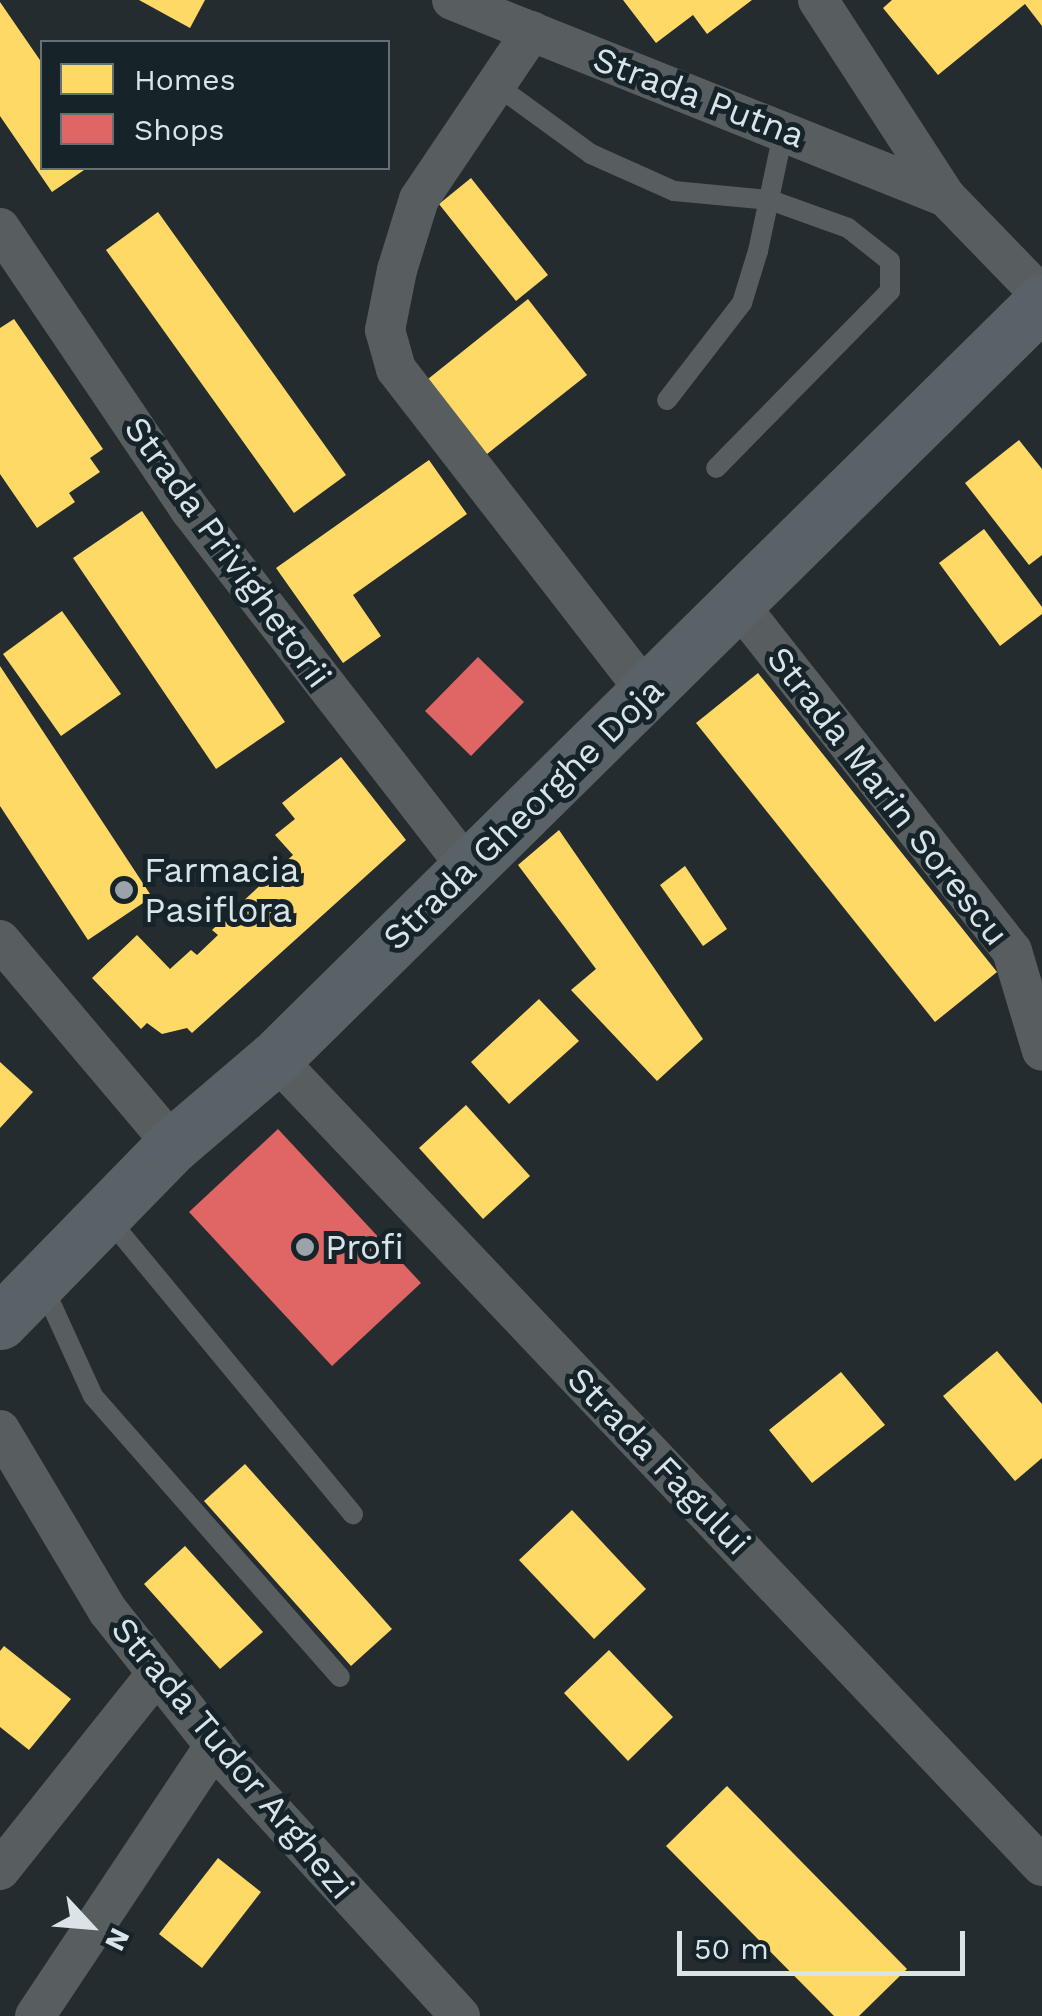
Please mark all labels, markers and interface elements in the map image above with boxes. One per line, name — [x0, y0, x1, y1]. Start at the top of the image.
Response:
street label: Strada Putna — [587, 37, 811, 157]
legend — [40, 40, 390, 170]
text: Homes — [134, 62, 236, 97]
text: Shops — [134, 112, 224, 147]
street label: Strada Privighetorii — [115, 408, 341, 696]
street label: Strada Marin Sorescu — [758, 638, 1018, 954]
street label: Strada Gheorghe Doja — [374, 669, 672, 959]
place label: Farmacia Pasiflora — [144, 849, 300, 931]
marker: Farmacia Pasiflora — [113, 879, 135, 901]
place label: Profi — [325, 1226, 404, 1268]
marker: Profi — [294, 1236, 316, 1258]
street label: Strada Fagului — [559, 1358, 759, 1564]
street label: Strada Tudor Arghezi — [102, 1607, 364, 1909]
north arrow — [40, 1876, 140, 1976]
scale bar — [682, 1911, 970, 1973]
text: N — [98, 1923, 137, 1956]
text: 50 m — [694, 1931, 769, 1966]

